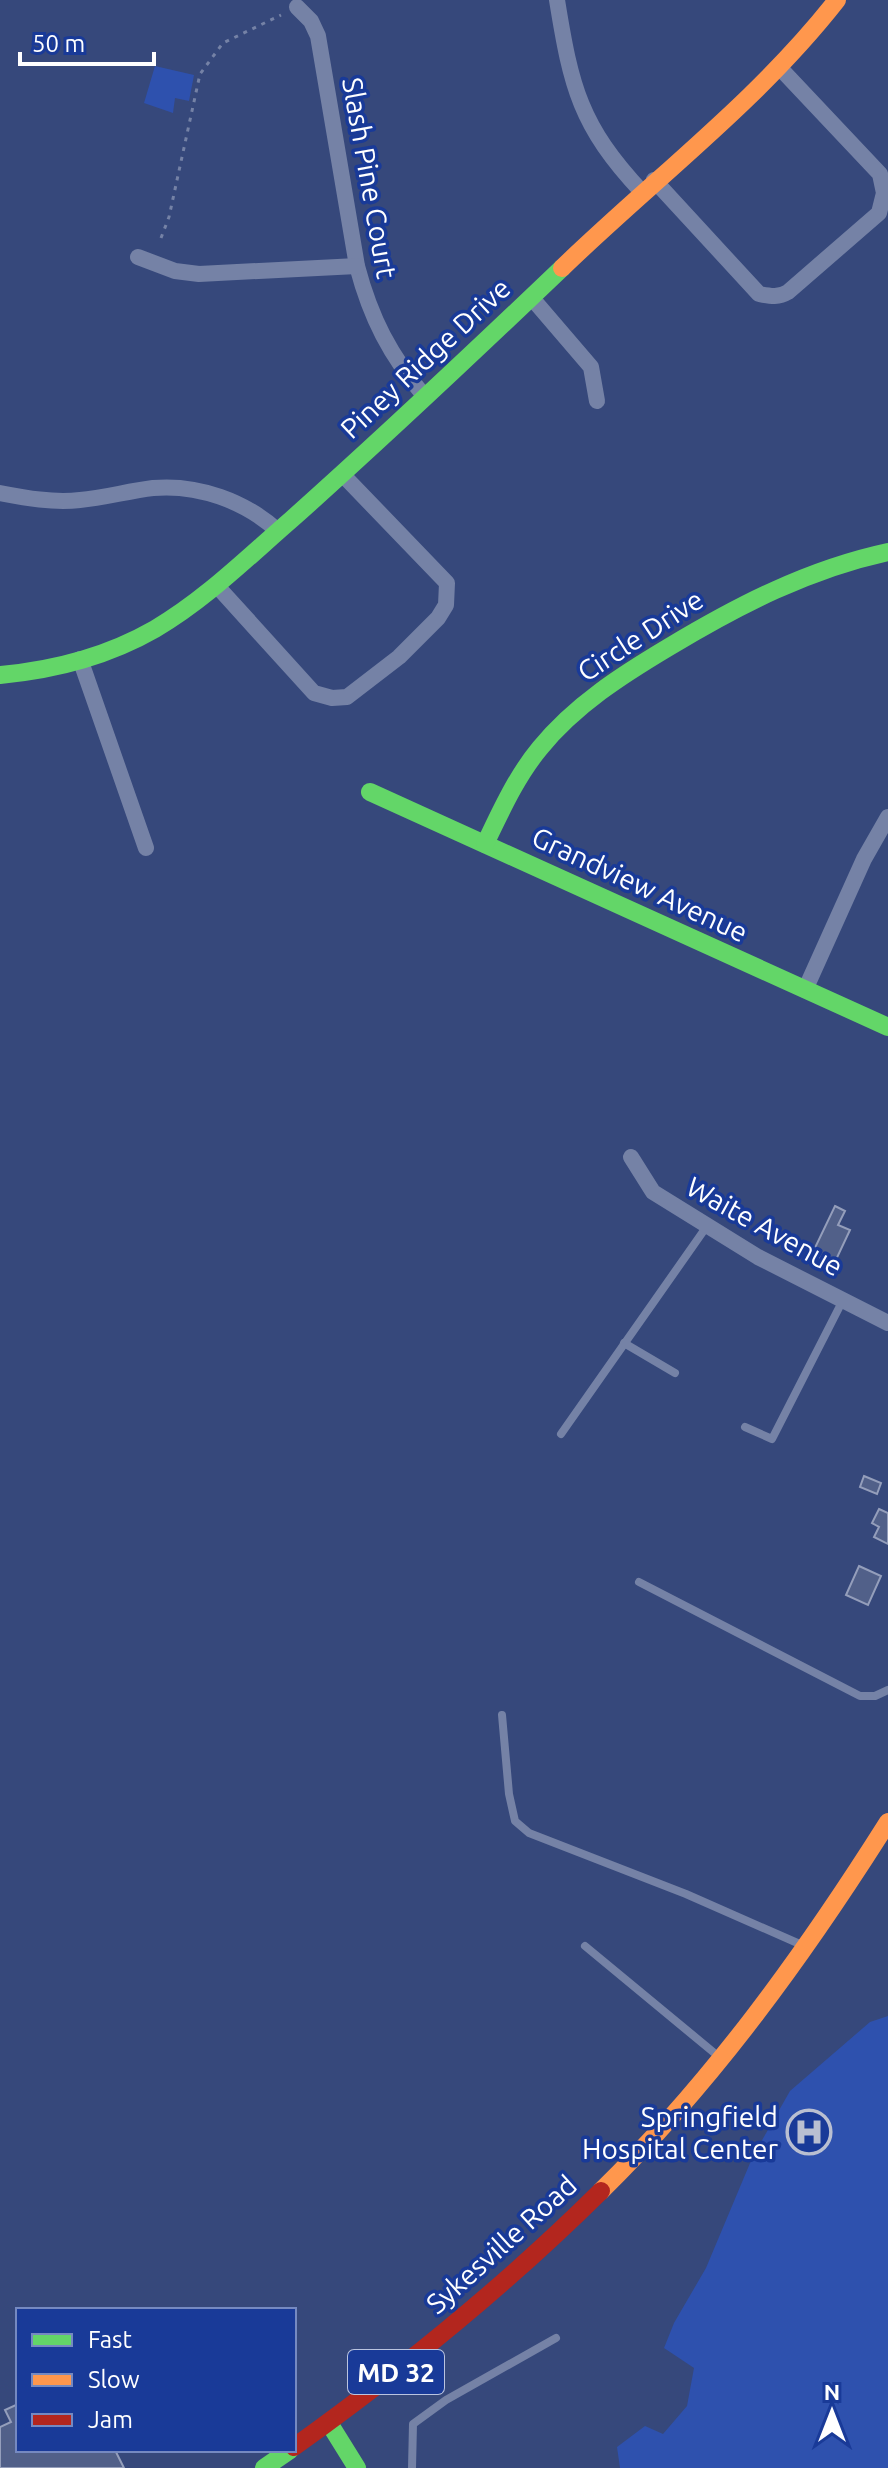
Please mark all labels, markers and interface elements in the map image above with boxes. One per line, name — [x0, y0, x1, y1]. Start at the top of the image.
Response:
scale bar — [20, 16, 154, 66]
text: 50 m — [32, 30, 85, 57]
street label: Slash Pine Court — [337, 75, 403, 281]
street label: Piney Ridge Drive — [334, 272, 516, 444]
street label: Circle Drive — [572, 583, 708, 687]
street label: Grandview Avenue — [527, 820, 753, 948]
street label: Waite Avenue — [682, 1170, 848, 1282]
place label: Springfield Hospital Center — [582, 2101, 778, 2164]
hospital icon: Springfield Hospital Center — [785, 2108, 833, 2156]
street label: Sykesville Road — [420, 2169, 582, 2319]
legend — [16, 2308, 296, 2452]
text: Fast — [88, 2326, 132, 2353]
road number: MD 32 — [348, 2350, 444, 2394]
text: Slow — [88, 2366, 140, 2393]
north arrow — [792, 2372, 872, 2452]
text: N — [824, 2379, 840, 2404]
text: Jam — [88, 2406, 133, 2433]

